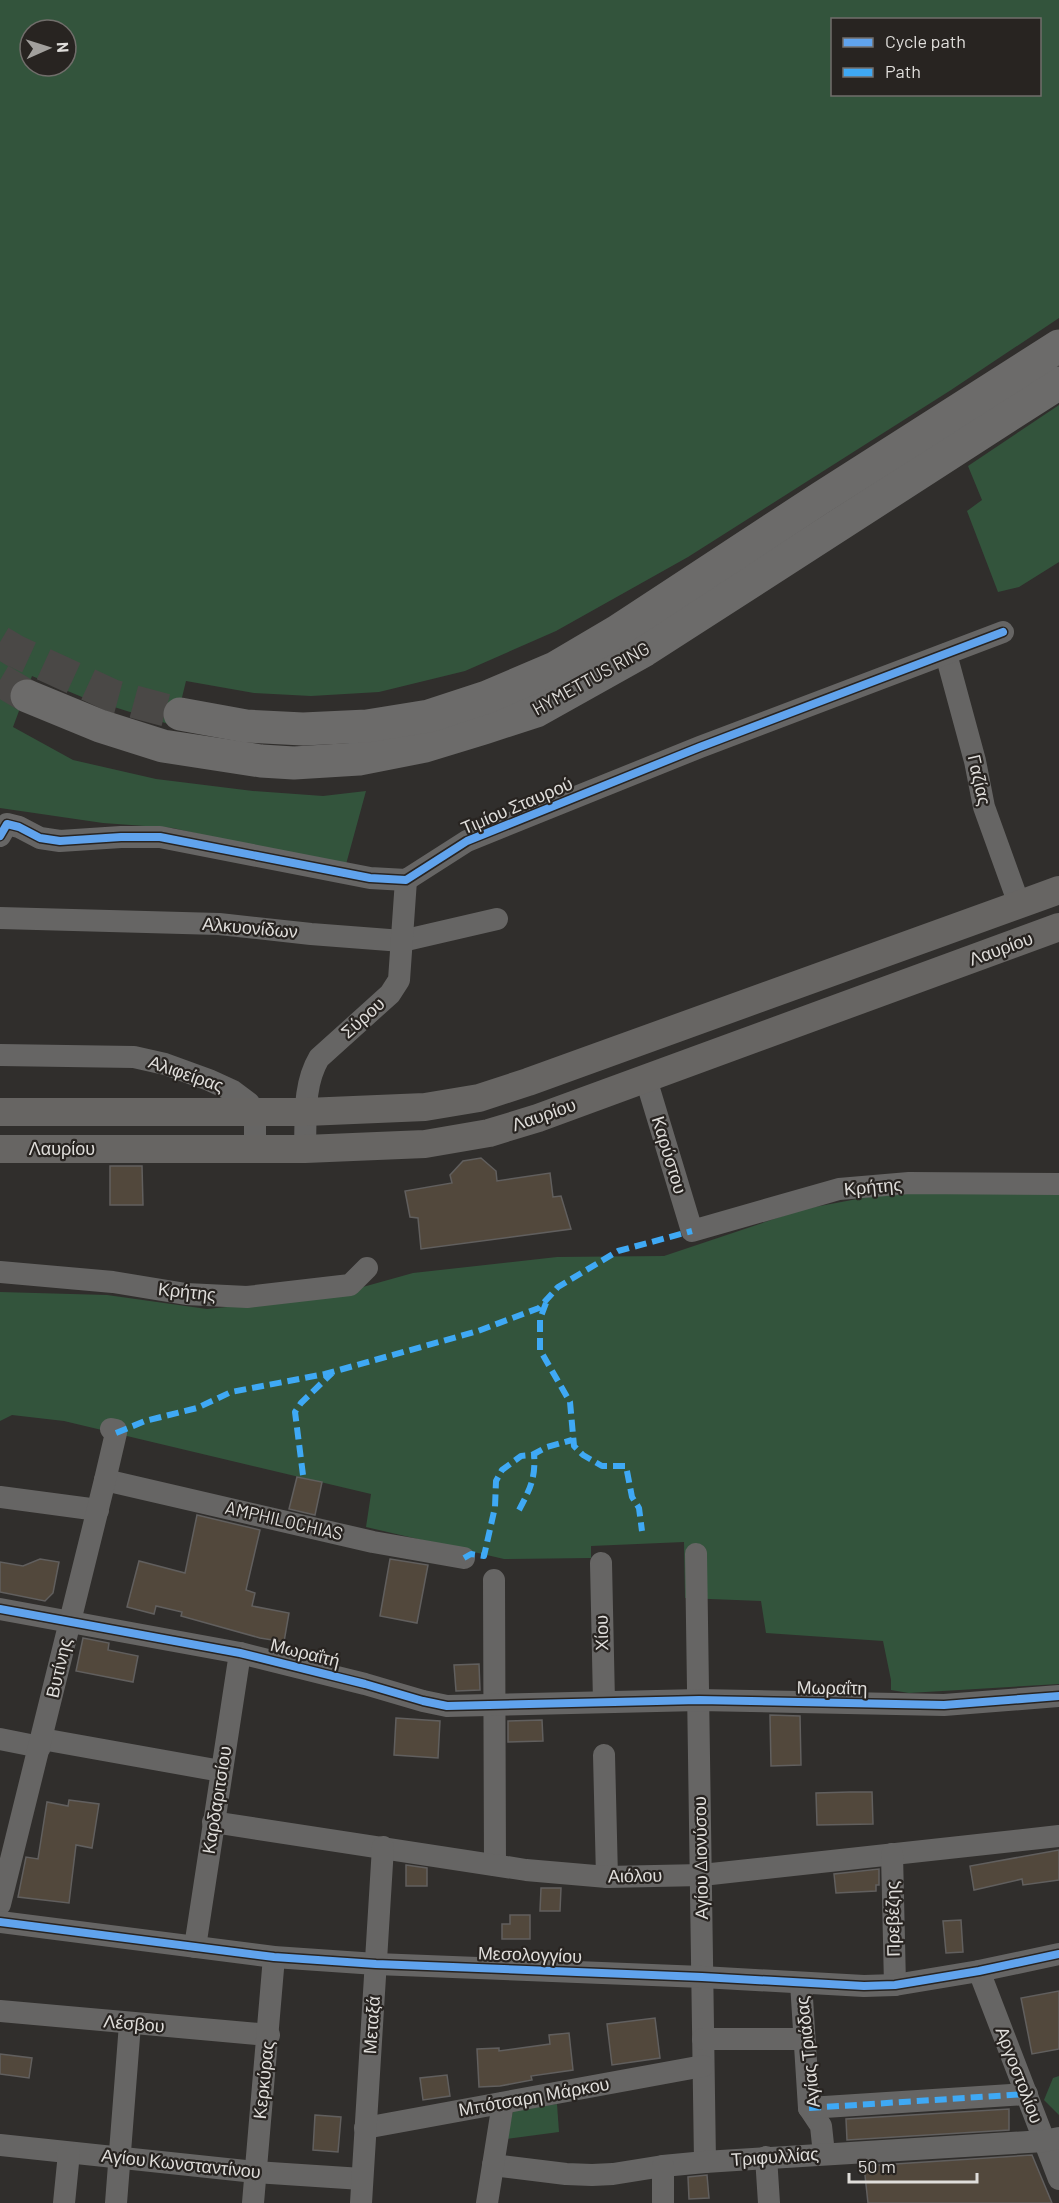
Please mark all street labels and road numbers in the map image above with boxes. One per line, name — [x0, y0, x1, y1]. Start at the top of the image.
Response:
street label: HYMETTUS RING — [528, 637, 653, 719]
street label: Γαζίας — [963, 752, 997, 808]
street label: Τιμίου Σταυρού — [458, 772, 576, 838]
street label: Αλκυονίδων — [201, 912, 299, 942]
street label: Λαυρίου — [966, 926, 1036, 970]
street label: Σύρου — [336, 992, 389, 1043]
street label: Αλιφείρας — [146, 1050, 227, 1096]
street label: Λαυρίου — [509, 1093, 579, 1135]
street label: Καρύστου — [648, 1113, 692, 1196]
street label: Λαυρίου — [29, 1137, 95, 1159]
street label: Κρήτης — [843, 1172, 903, 1199]
street label: Κρήτης — [157, 1277, 217, 1305]
street label: AMPHILOCHIAS — [223, 1496, 345, 1544]
street label: Χίου — [590, 1615, 612, 1651]
street label: Μωραΐτή — [268, 1633, 342, 1671]
street label: Βυτίνης — [40, 1635, 76, 1700]
street label: Μωραΐτη — [796, 1675, 868, 1699]
street label: Καρδαριτσίου — [197, 1744, 235, 1855]
street label: Αγίου Διονύσου — [688, 1796, 712, 1920]
street label: Αιόλου — [608, 1864, 662, 1886]
street label: Πρεβέζης — [880, 1881, 904, 1957]
street label: Μεσολογγίου — [477, 1941, 583, 1967]
street label: Μεταξά — [358, 1995, 384, 2055]
street label: Αγίας Τριάδας — [790, 1995, 824, 2109]
street label: Λέσβου — [103, 2009, 166, 2037]
street label: Αργοστολίου — [991, 2023, 1048, 2126]
street label: Κερκύρας — [248, 2039, 278, 2120]
street label: Μπότσαρη Μάρκου — [457, 2072, 611, 2120]
street label: Τριφυλλίας — [730, 2142, 820, 2170]
street label: Αγίου Κωνσταντίνου — [100, 2144, 262, 2182]

